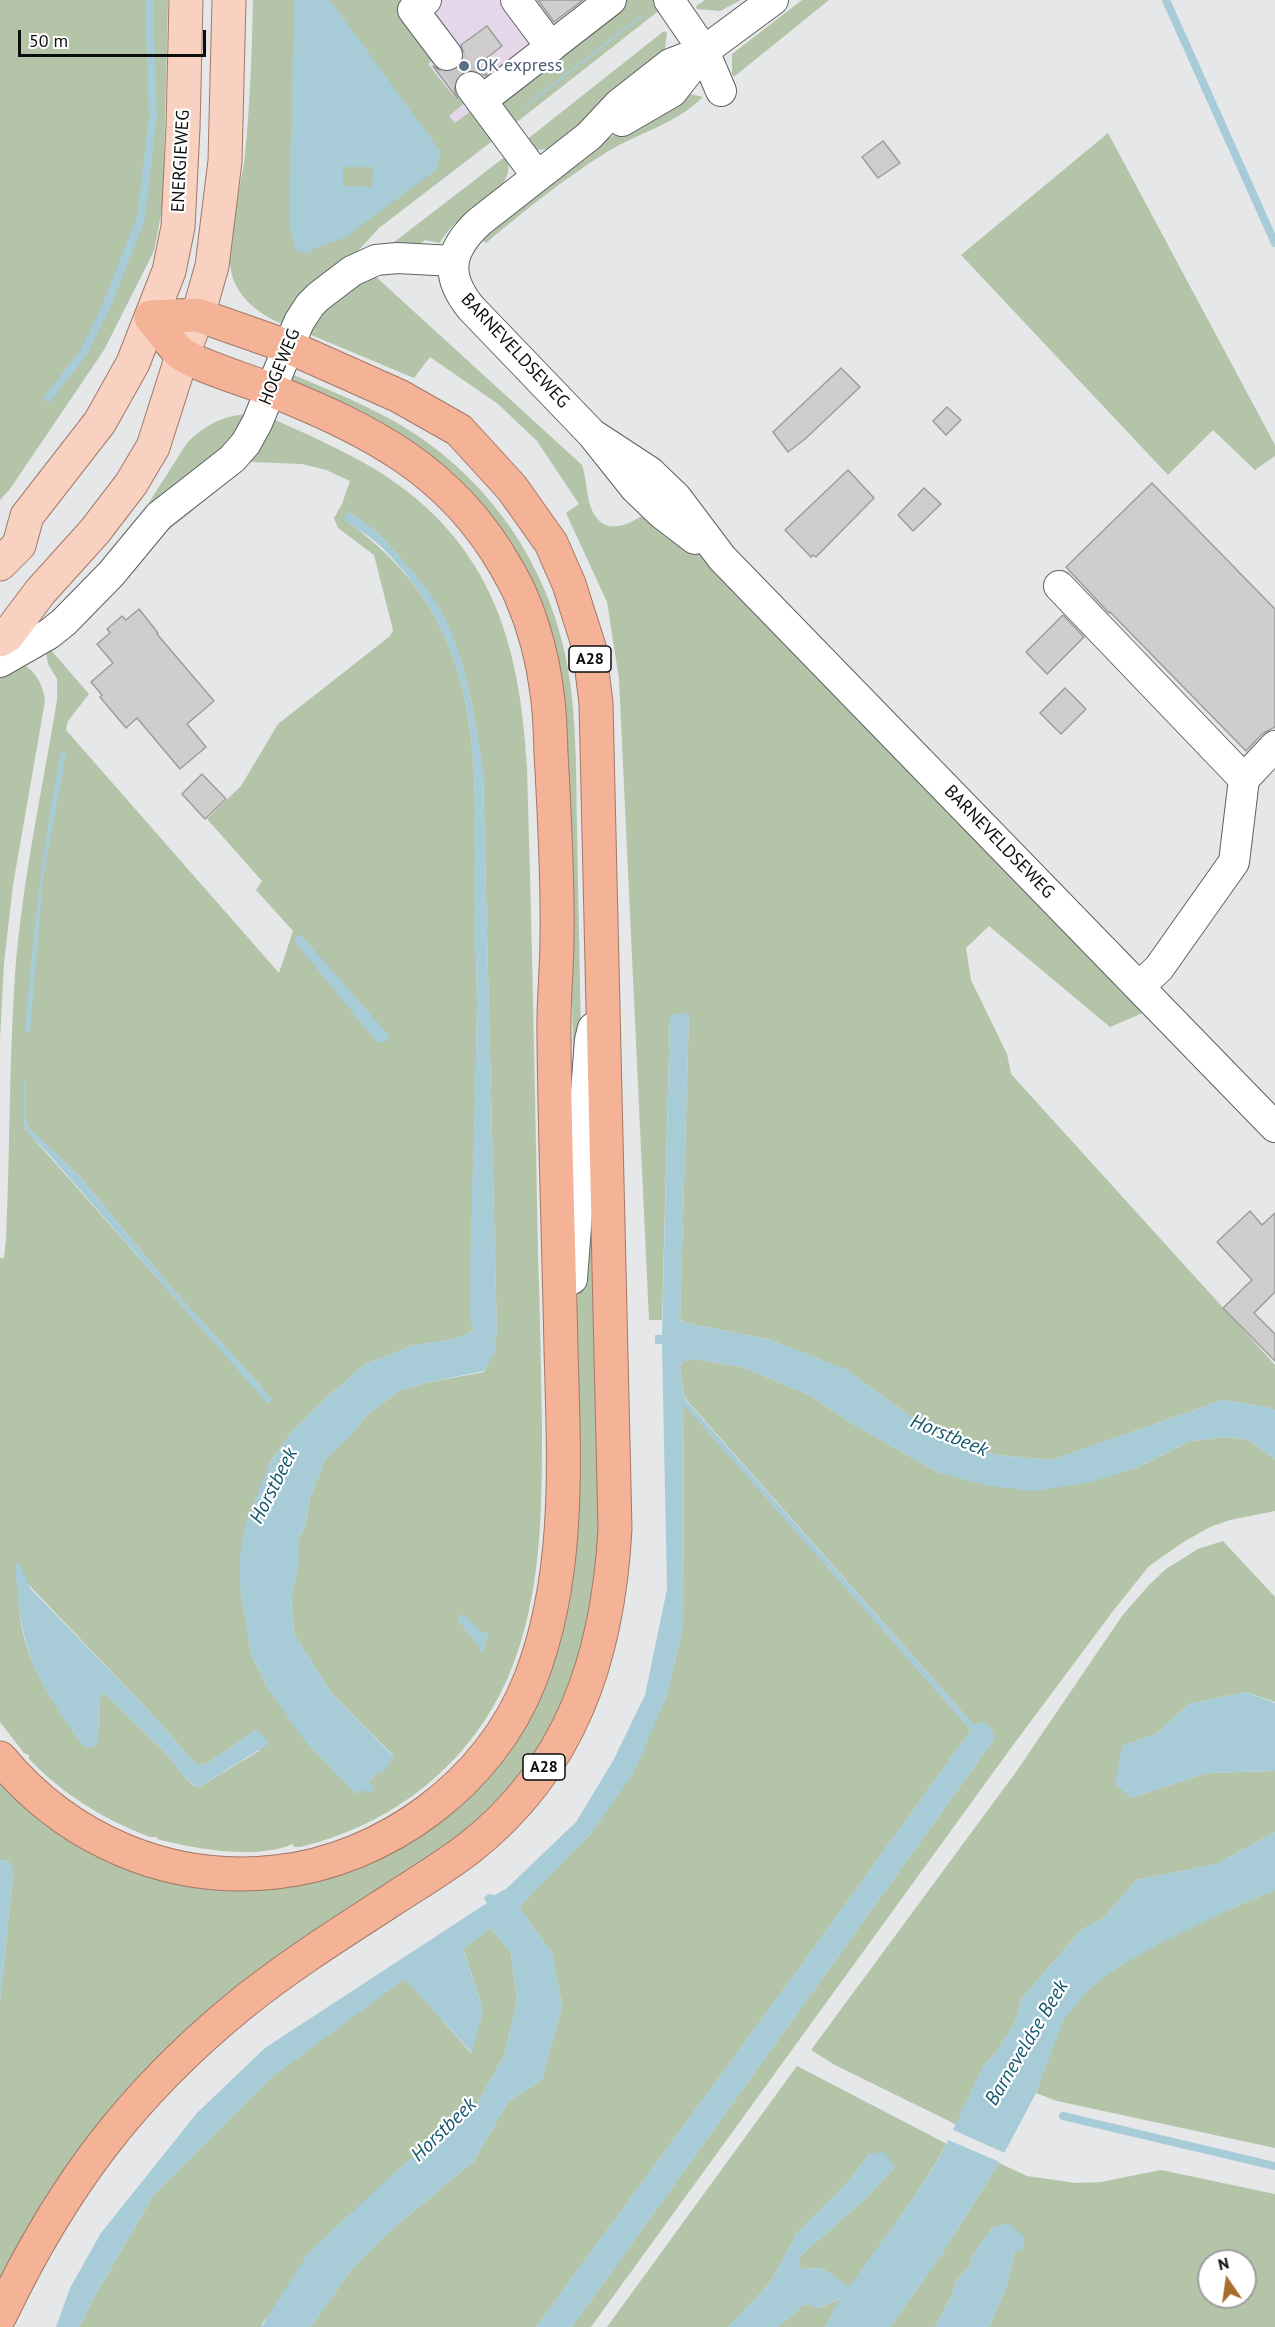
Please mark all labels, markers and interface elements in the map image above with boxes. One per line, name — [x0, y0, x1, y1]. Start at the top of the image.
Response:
scale bar — [21, 18, 208, 56]
text: 50 m — [29, 29, 68, 52]
place label: OK express — [476, 55, 562, 77]
marker: OK express — [457, 59, 471, 73]
street label: ENERGIEWEG — [168, 109, 194, 213]
street label: BARNEVELDSEWEG — [456, 289, 574, 413]
street label: HOGEWEG — [255, 326, 305, 408]
road number: A28 — [569, 646, 611, 672]
street label: BARNEVELDSEWEG — [939, 781, 1059, 903]
water label: Horstbeek — [907, 1410, 991, 1462]
water label: Horstbeek — [245, 1444, 303, 1528]
road number: A28 — [523, 1754, 565, 1780]
water label: Barneveldse Beek — [980, 1976, 1074, 2110]
water label: Horstbeek — [406, 2093, 482, 2167]
north arrow — [1197, 2249, 1257, 2309]
text: N — [1216, 2252, 1231, 2274]

